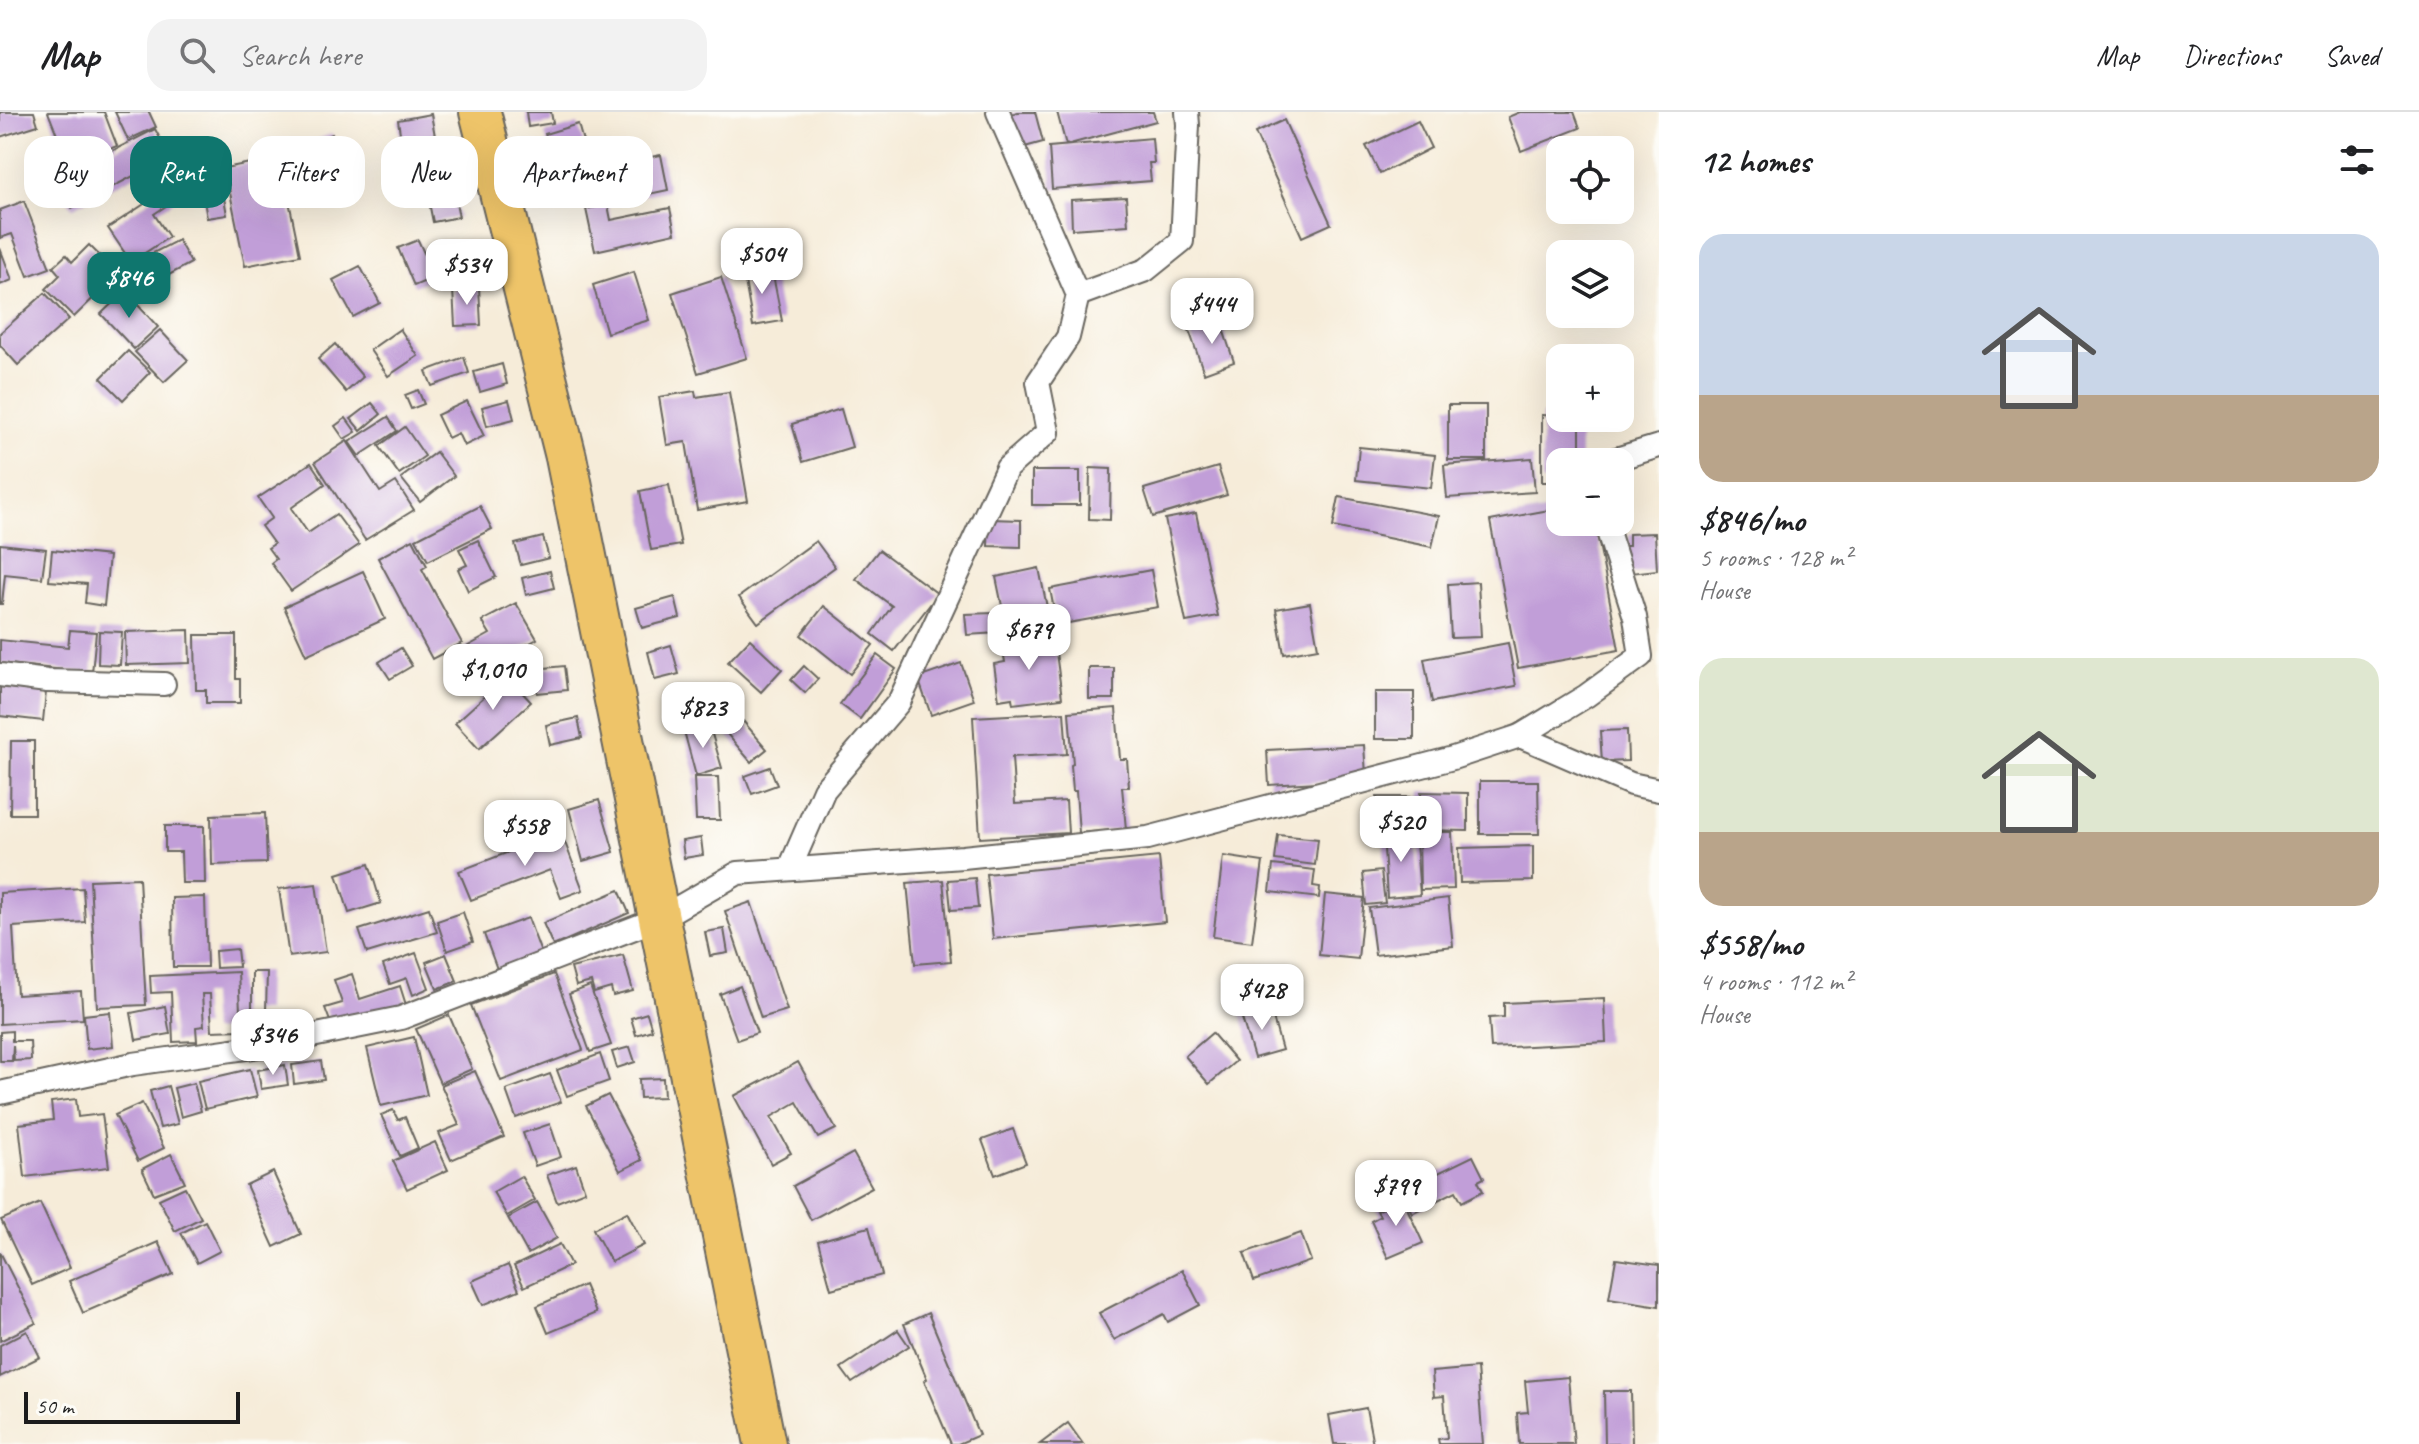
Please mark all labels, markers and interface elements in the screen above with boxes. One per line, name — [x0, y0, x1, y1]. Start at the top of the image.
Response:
search box — [147, 19, 707, 91]
text: Map — [40, 32, 99, 79]
icon: search — [175, 33, 219, 77]
text: Search here — [239, 36, 361, 74]
text: Map — [2096, 38, 2139, 73]
text: Directions — [2183, 38, 2281, 73]
text: Saved — [2325, 38, 2379, 73]
chip: Buy — [24, 136, 114, 208]
chip: Rent — [130, 136, 232, 208]
chip: Filters — [248, 136, 365, 208]
chip: New — [381, 136, 478, 208]
chip: Apartment — [494, 136, 653, 208]
map controls — [1546, 136, 1634, 536]
button: locate — [1546, 136, 1634, 224]
icon: filters — [2335, 138, 2379, 182]
text: 12 homes — [1699, 139, 1810, 182]
pin: $504 — [715, 228, 809, 296]
text: $504 — [739, 237, 785, 270]
pin: $534 — [420, 239, 514, 307]
button: layers — [1546, 240, 1634, 328]
text: $534 — [444, 248, 490, 281]
pin: $846 — [82, 252, 176, 320]
text: $846 — [105, 261, 153, 294]
pin: $444 — [1165, 278, 1259, 346]
icon: home — [1967, 286, 2111, 430]
text: $444 — [1189, 287, 1235, 320]
button: + — [1546, 344, 1634, 432]
button: − — [1546, 448, 1634, 536]
text: $846/mo — [1699, 498, 1804, 541]
text: 5 rooms · 128 m² — [1699, 541, 1851, 574]
text: House — [1699, 574, 1750, 607]
pin: $679 — [982, 604, 1076, 672]
text: $679 — [1006, 613, 1052, 646]
pin: $1,010 — [428, 644, 558, 712]
text: $1,010 — [461, 653, 525, 686]
pin: $823 — [656, 682, 750, 750]
text: $823 — [680, 691, 726, 724]
icon: home — [1967, 710, 2111, 854]
pin: $520 — [1354, 796, 1448, 864]
pin: $558 — [478, 800, 572, 868]
text: $520 — [1378, 805, 1424, 838]
text: $558 — [502, 809, 548, 842]
text: $558/mo — [1699, 922, 1803, 965]
pin: $428 — [1215, 964, 1309, 1032]
text: 4 rooms · 112 m² — [1699, 965, 1851, 998]
text: $428 — [1239, 973, 1285, 1006]
text: House — [1699, 998, 1750, 1031]
pin: $346 — [226, 1009, 320, 1077]
text: $346 — [249, 1018, 297, 1051]
pin: $799 — [1349, 1160, 1443, 1228]
text: $799 — [1373, 1169, 1419, 1202]
scale bar — [24, 1388, 240, 1424]
text: 50 m — [36, 1392, 73, 1420]

